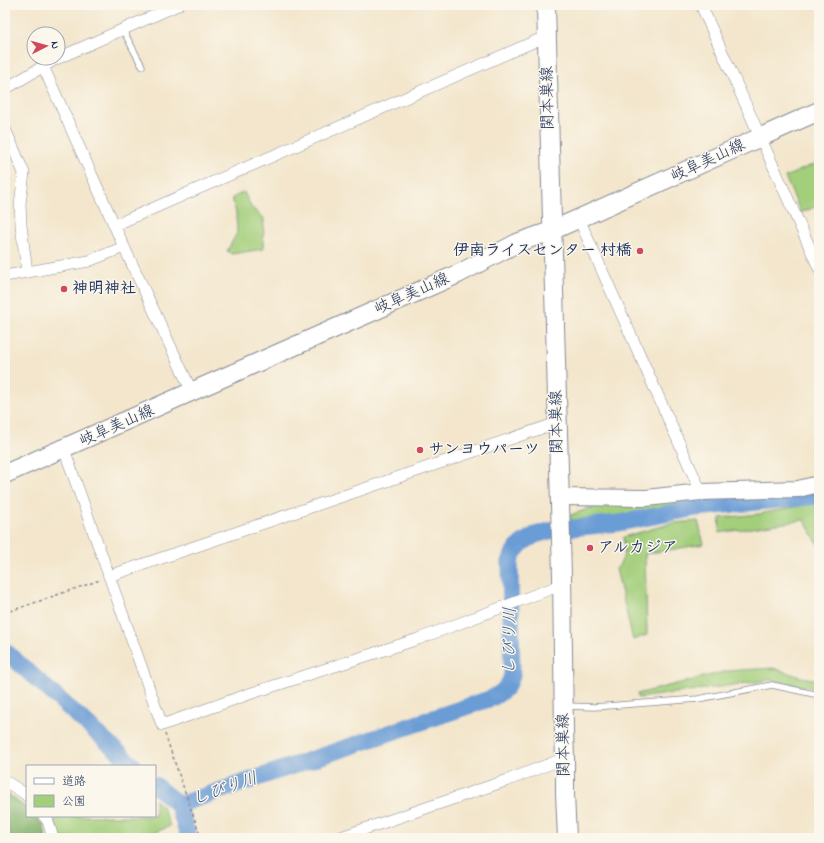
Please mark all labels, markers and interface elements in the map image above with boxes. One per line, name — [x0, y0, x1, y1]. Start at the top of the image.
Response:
north arrow — [26, 26, 66, 66]
text: N — [47, 41, 63, 50]
street label: 関本巣線 — [535, 66, 561, 130]
street label: 岐阜美山線 — [667, 133, 749, 189]
place label: 伊南ライスセンター 村橋 — [453, 239, 632, 263]
marker: 伊南ライスセンター 村橋 — [635, 246, 645, 256]
street label: 岐阜美山線 — [371, 267, 453, 321]
place label: 神明神社 — [72, 277, 136, 301]
marker: 神明神社 — [59, 284, 69, 294]
street label: 関本巣線 — [544, 390, 570, 454]
street label: 岐阜美山線 — [76, 399, 158, 453]
place label: サンヨウパーツ — [428, 438, 540, 462]
marker: サンヨウパーツ — [415, 445, 425, 455]
place label: アルカジア — [598, 536, 678, 560]
marker: アルカジア — [585, 543, 595, 553]
water label: しびり川 — [497, 607, 523, 675]
street label: 関本巣線 — [551, 713, 577, 777]
legend — [26, 765, 156, 817]
water label: しびり川 — [189, 766, 261, 812]
text: 道路 — [62, 773, 86, 791]
text: 公園 — [62, 793, 86, 811]

